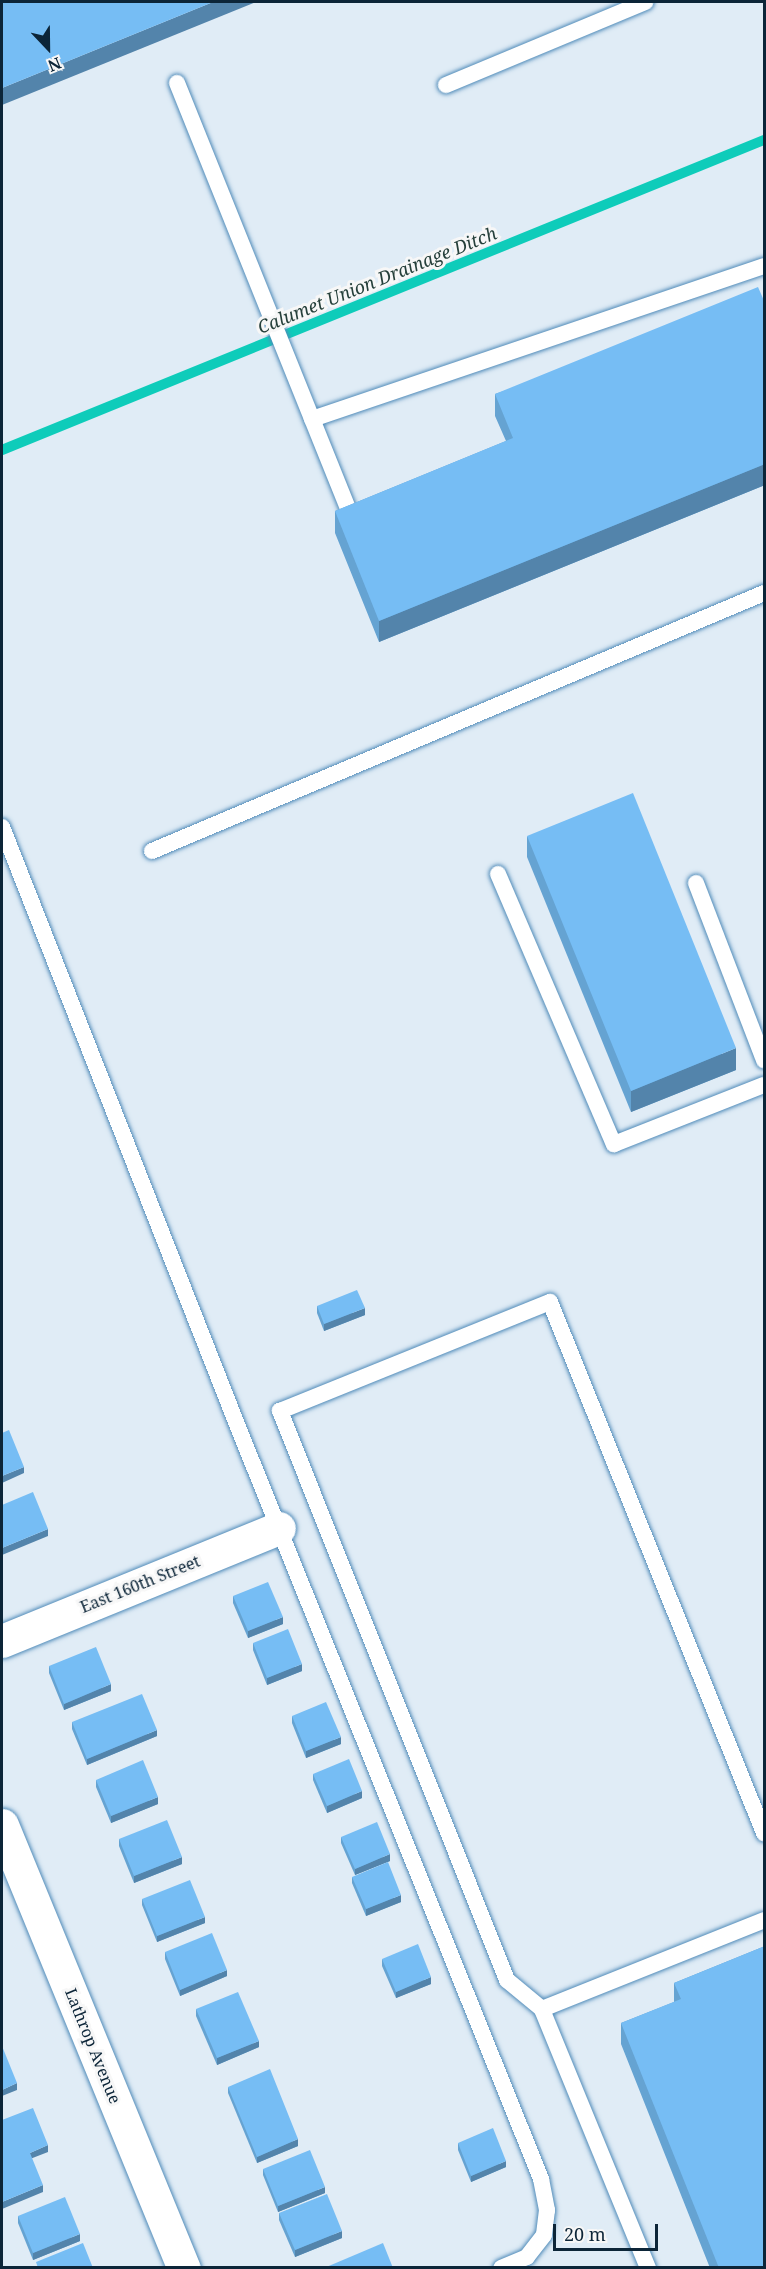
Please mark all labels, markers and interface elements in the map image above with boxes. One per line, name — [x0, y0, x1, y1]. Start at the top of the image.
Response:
north arrow — [18, 18, 78, 78]
text: N — [45, 52, 65, 77]
water label: Calumet Union Drainage Ditch — [254, 222, 500, 338]
street label: East 160th Street — [77, 1551, 203, 1617]
street label: Lathrop Avenue — [61, 1986, 125, 2106]
scale bar — [556, 2212, 661, 2250]
text: 20 m — [564, 2222, 606, 2246]

